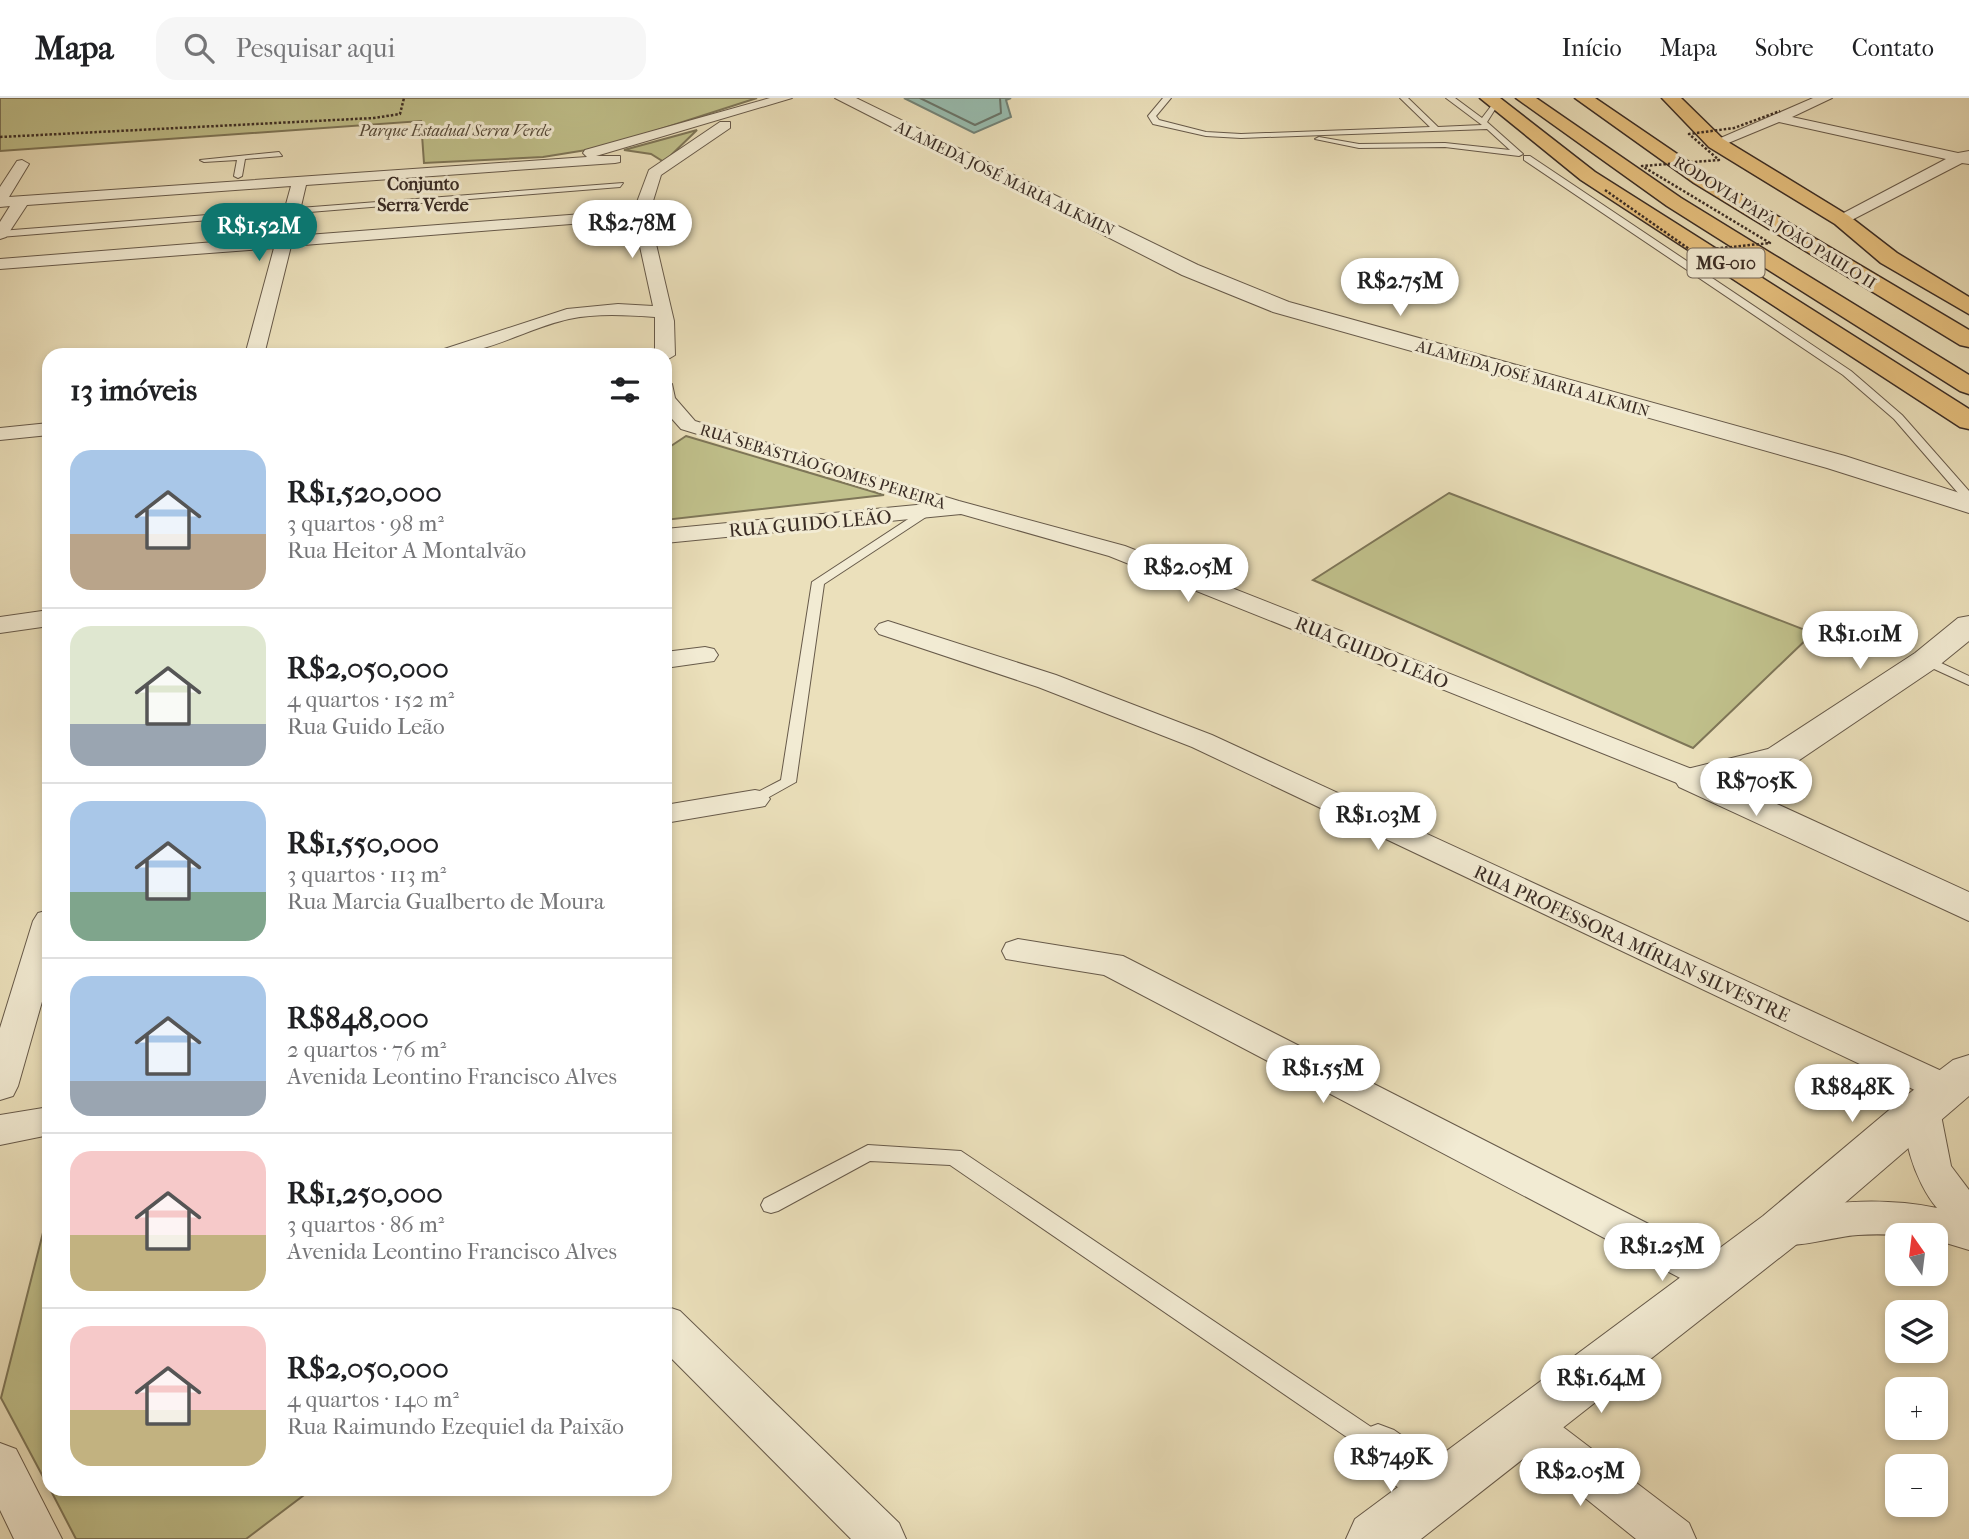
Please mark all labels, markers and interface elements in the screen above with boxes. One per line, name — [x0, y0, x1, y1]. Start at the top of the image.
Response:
search box — [156, 17, 646, 80]
text: Mapa — [35, 29, 114, 68]
icon: search — [180, 29, 218, 67]
text: Pesquisar aqui — [236, 33, 395, 64]
text: Início — [1562, 34, 1622, 62]
text: Mapa — [1660, 34, 1717, 62]
text: Sobre — [1755, 34, 1814, 62]
text: Contato — [1852, 34, 1934, 62]
street label: ALAMEDA JOSÉ MARIA ALKMIN — [891, 116, 1118, 240]
park label: Parque Estadual Serra Verde — [358, 121, 552, 140]
street label: RODOVIA PAPA JOÃO PAULO II — [1670, 152, 1879, 293]
district label: Conjunto Serra Verde — [377, 174, 469, 216]
pin: R$2.78M — [567, 200, 697, 260]
pin: R$1.52M — [194, 204, 324, 263]
text: R$2.78M — [588, 209, 676, 236]
text: R$1.52M — [217, 212, 301, 239]
road number: MG-010 — [1688, 248, 1764, 278]
pin: R$2.75M — [1335, 258, 1465, 318]
text: R$2.75M — [1357, 267, 1443, 294]
street label: ALAMEDA JOSÉ MARIA ALKMIN — [1413, 335, 1652, 421]
icon: filters — [606, 371, 644, 409]
text: 13 imóveis — [70, 373, 197, 408]
street label: RUA SEBASTIÃO GOMES PEREIRA — [698, 420, 949, 513]
text: R$1,520,000 — [287, 475, 442, 510]
icon: home — [126, 478, 210, 562]
street label: RUA GUIDO LEÃO — [728, 506, 892, 542]
text: 3 quartos · 98 m² — [287, 510, 444, 537]
text: Rua Heitor A Montalvão — [287, 537, 526, 564]
pin: R$2.05M — [1123, 545, 1253, 604]
text: R$2.05M — [1143, 553, 1233, 580]
street label: RUA GUIDO LEÃO — [1292, 612, 1452, 694]
pin: R$1.01M — [1795, 612, 1925, 671]
text: R$1.01M — [1818, 620, 1902, 647]
text: R$2,050,000 — [287, 651, 449, 686]
icon: home — [126, 654, 210, 738]
text: 4 quartos · 152 m² — [287, 686, 454, 713]
text: Rua Guido Leão — [287, 713, 445, 740]
pin: R$705K — [1699, 758, 1813, 818]
text: R$705K — [1716, 767, 1796, 794]
pin: R$1.03M — [1313, 792, 1443, 852]
text: R$1.03M — [1335, 801, 1421, 828]
text: R$1,550,000 — [287, 826, 439, 861]
icon: home — [126, 829, 210, 913]
text: 3 quartos · 113 m² — [287, 861, 446, 888]
street label: RUA PROFESSORA MÍRIAN SILVESTRE — [1470, 861, 1793, 1027]
text: Rua Marcia Gualberto de Moura — [287, 888, 605, 915]
text: R$848,000 — [287, 1001, 429, 1036]
icon: home — [126, 1004, 210, 1088]
text: 2 quartos · 76 m² — [287, 1036, 446, 1063]
pin: R$1.55M — [1258, 1046, 1388, 1105]
text: R$1.55M — [1282, 1054, 1364, 1081]
text: Avenida Leontino Francisco Alves — [287, 1063, 617, 1090]
pin: R$848K — [1795, 1065, 1909, 1124]
text: R$848K — [1811, 1073, 1893, 1100]
text: R$1,250,000 — [287, 1176, 443, 1211]
icon: home — [126, 1179, 210, 1263]
text: 3 quartos · 86 m² — [287, 1211, 444, 1238]
north arrow — [1885, 1223, 1948, 1286]
map controls — [1885, 1223, 1948, 1517]
pin: R$1.25M — [1597, 1224, 1727, 1283]
text: R$1.25M — [1620, 1232, 1704, 1259]
text: Avenida Leontino Francisco Alves — [287, 1238, 617, 1265]
button: layers — [1885, 1300, 1948, 1363]
text: R$2,050,000 — [287, 1351, 449, 1386]
icon: home — [126, 1354, 210, 1438]
pin: R$1.64M — [1536, 1356, 1666, 1415]
text: R$1.64M — [1557, 1364, 1645, 1391]
button: + — [1885, 1377, 1948, 1440]
text: 4 quartos · 140 m² — [287, 1386, 459, 1413]
text: Rua Raimundo Ezequiel da Paixão — [287, 1413, 624, 1440]
pin: R$749K — [1334, 1434, 1448, 1494]
text: R$749K — [1350, 1443, 1432, 1470]
pin: R$2.05M — [1515, 1448, 1645, 1508]
button: − — [1885, 1454, 1948, 1517]
text: R$2.05M — [1535, 1457, 1625, 1484]

